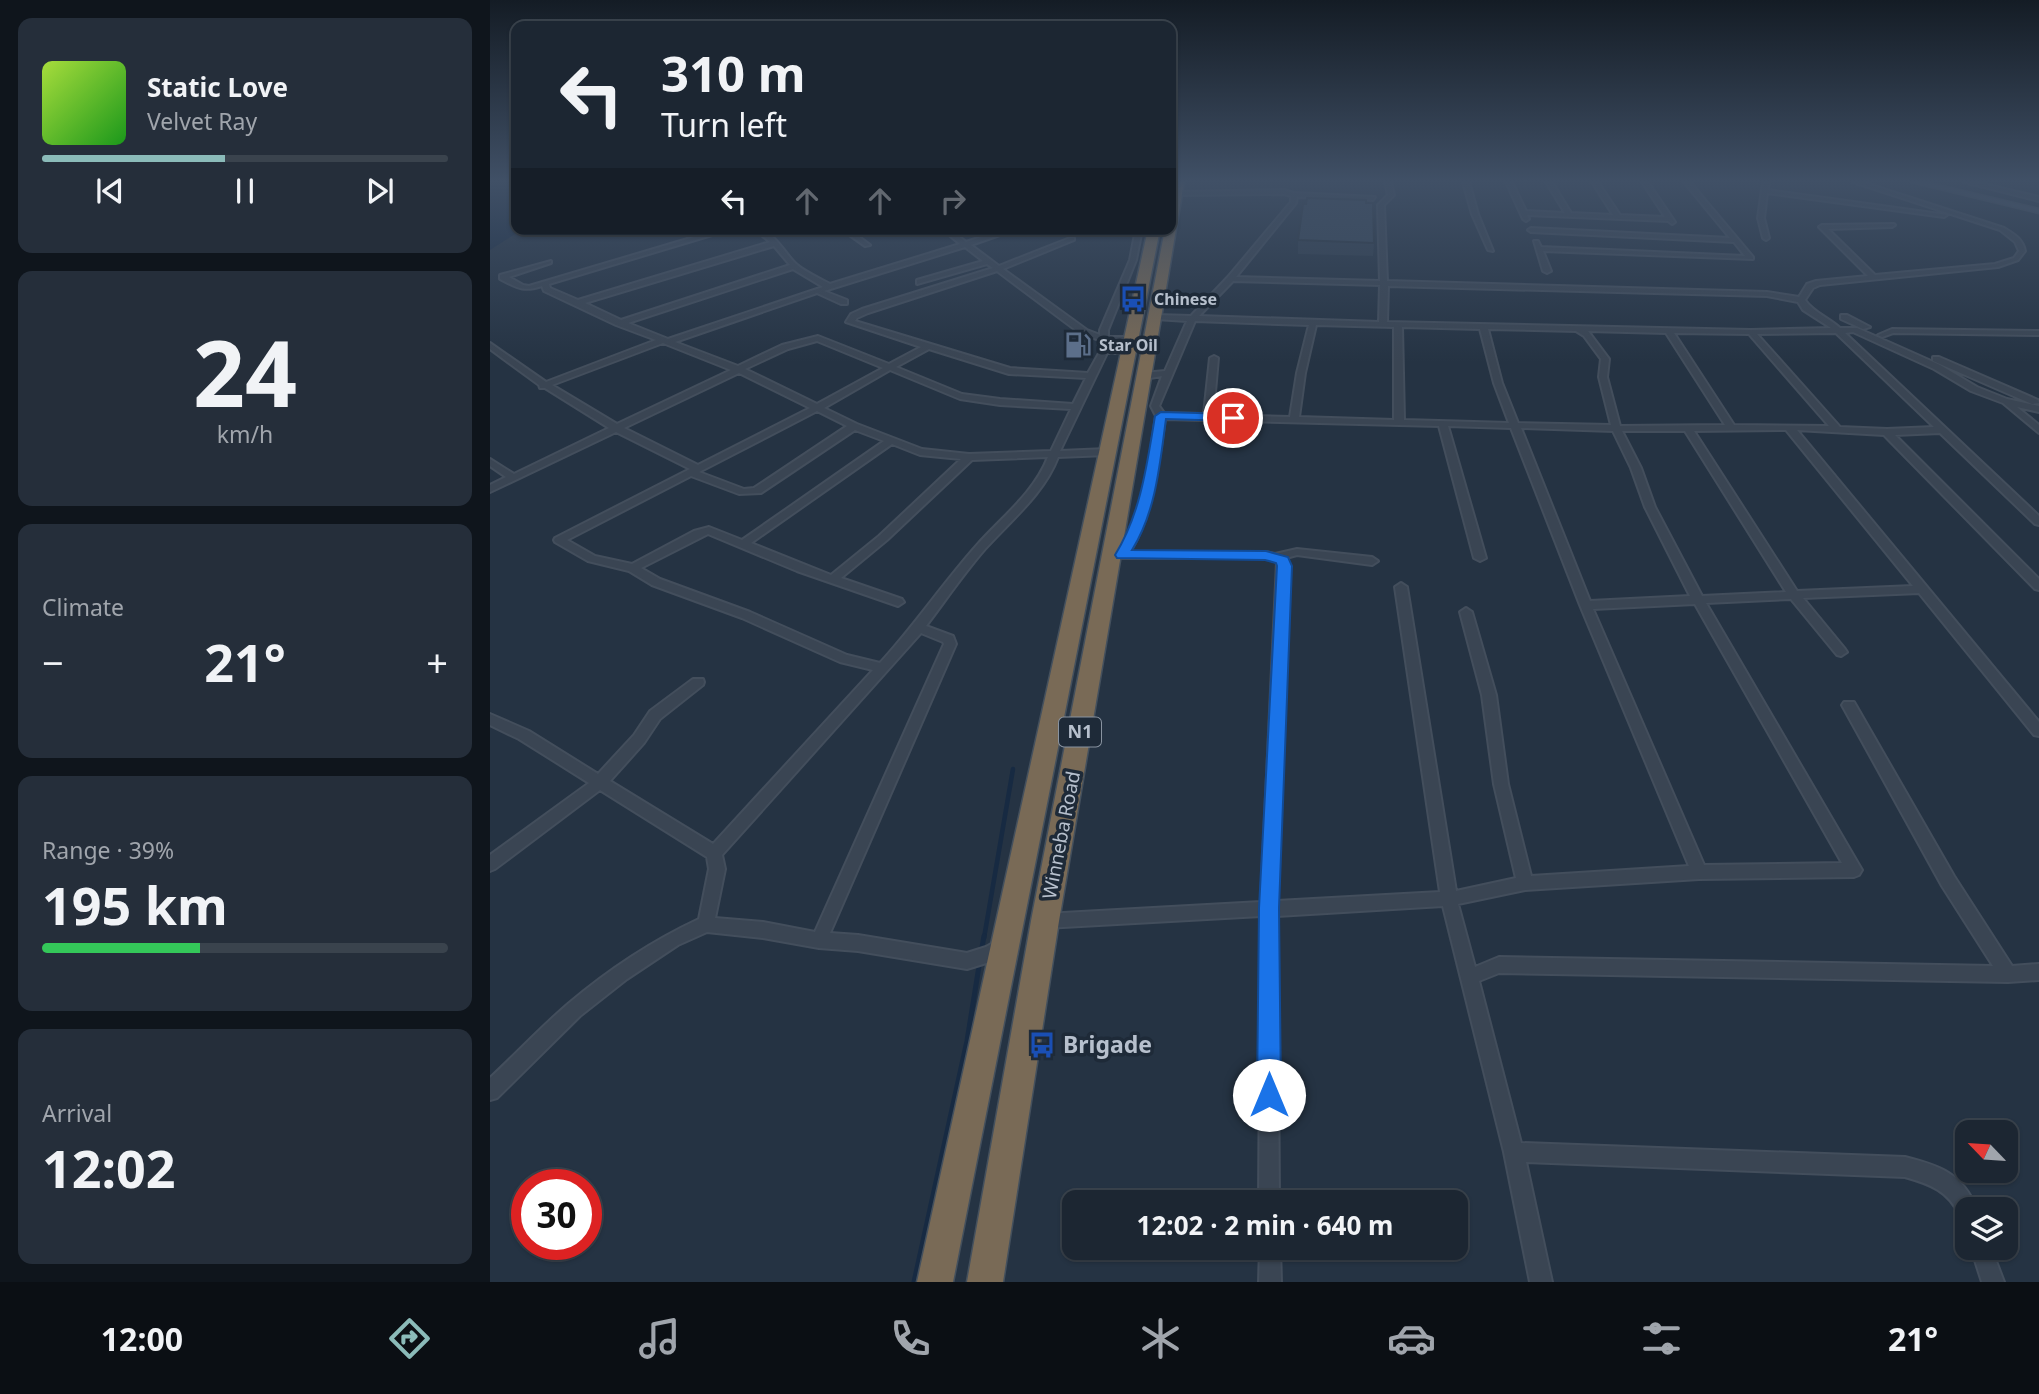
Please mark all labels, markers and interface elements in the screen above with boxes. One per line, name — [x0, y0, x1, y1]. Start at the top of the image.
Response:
text: 310 m — [661, 40, 806, 106]
icon: left — [546, 49, 637, 140]
text: Static Love — [147, 69, 288, 105]
text: Turn left — [661, 103, 787, 146]
text: Velvet Ray — [147, 105, 257, 137]
icon: previous — [91, 172, 129, 210]
icon: pause — [226, 172, 264, 210]
icon: next — [361, 172, 399, 210]
icon: left — [715, 182, 753, 220]
icon: ahead — [788, 182, 826, 220]
icon: ahead — [861, 182, 899, 220]
icon: right — [934, 182, 972, 220]
bus stop icon: Chinese — [1118, 284, 1148, 314]
place label: Chinese — [1154, 288, 1217, 310]
text: 24 — [193, 310, 297, 434]
fuel station icon: Star Oil — [1063, 330, 1093, 360]
place label: Star Oil — [1099, 334, 1158, 356]
pin — [1203, 388, 1263, 448]
icon: arrive — [1214, 399, 1252, 437]
text: km/h — [217, 418, 273, 450]
text: Climate — [42, 591, 124, 623]
text: 21° — [204, 626, 286, 697]
text: − — [42, 636, 64, 688]
text: + — [426, 636, 448, 688]
road number: N1 — [1059, 718, 1101, 746]
street label: Winneba Road — [1036, 769, 1086, 901]
text: Range · 39% — [42, 834, 174, 866]
text: 195 km — [42, 869, 228, 940]
place label: Brigade — [1063, 1028, 1152, 1060]
bus stop icon: Brigade — [1027, 1030, 1057, 1060]
position arrow — [1232, 1058, 1306, 1132]
text: Arrival — [42, 1097, 112, 1129]
north arrow — [1955, 1120, 2018, 1183]
map controls — [1955, 1120, 2018, 1260]
text: 12:02 — [42, 1132, 176, 1203]
speed limit sign: 30 — [511, 1169, 602, 1260]
button: layers — [1955, 1197, 2018, 1260]
text: 12:02 · 2 min · 640 m — [1137, 1207, 1393, 1243]
icon: directions — [385, 1314, 434, 1363]
icon: music — [635, 1314, 684, 1363]
icon: phone — [886, 1314, 935, 1363]
icon: climate — [1136, 1314, 1185, 1363]
icon: car — [1387, 1314, 1436, 1363]
icon: filters — [1637, 1314, 1686, 1363]
text: 12:00 — [101, 1317, 183, 1360]
text: 21° — [1888, 1317, 1938, 1360]

